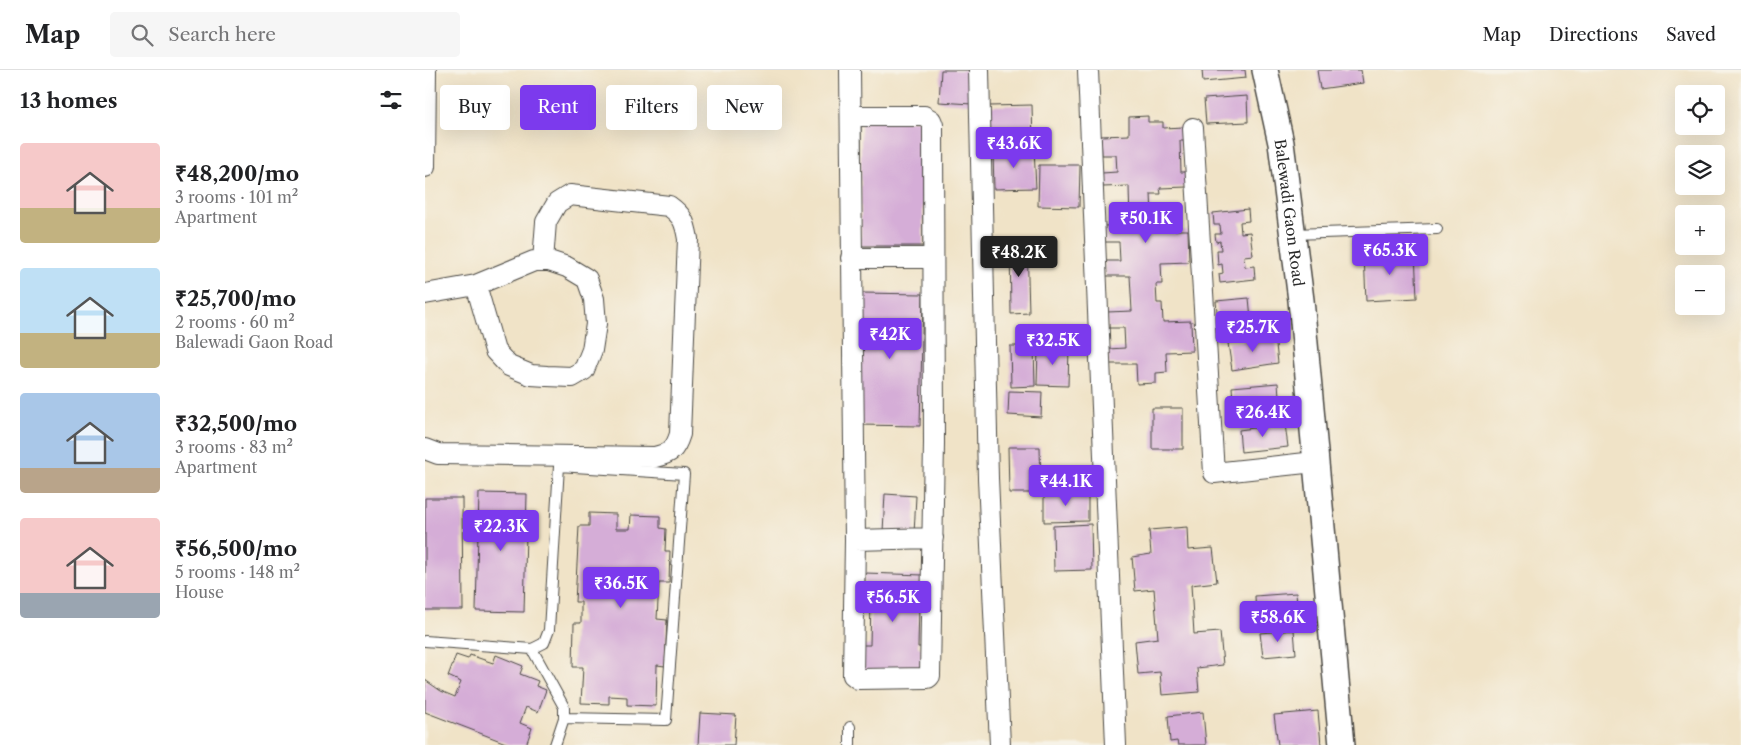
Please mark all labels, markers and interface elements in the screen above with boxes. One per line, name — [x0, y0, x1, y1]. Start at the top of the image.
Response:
search box — [110, 12, 460, 57]
text: Map — [25, 20, 80, 49]
icon: search — [128, 21, 156, 49]
text: Search here — [168, 23, 276, 46]
text: Map — [1482, 24, 1521, 46]
text: Directions — [1549, 24, 1638, 46]
text: Saved — [1666, 24, 1716, 46]
chip: Buy — [440, 85, 510, 130]
chip: Rent — [520, 85, 596, 130]
chip: Filters — [606, 85, 697, 130]
chip: New — [707, 85, 782, 130]
map controls — [1675, 85, 1725, 315]
button: locate — [1675, 85, 1725, 135]
icon: filters — [377, 86, 405, 114]
text: 13 homes — [20, 88, 118, 113]
pin: ₹43.6K — [973, 126, 1055, 169]
text: ₹43.6K — [987, 133, 1041, 153]
street label: Balewadi Gaon Road — [1271, 138, 1309, 288]
button: layers — [1675, 145, 1725, 195]
text: ₹48,200/mo — [175, 161, 299, 186]
icon: home — [60, 163, 120, 223]
text: 3 rooms · 101 m² — [175, 187, 298, 207]
pin: ₹50.1K — [1105, 202, 1187, 244]
button: + — [1675, 205, 1725, 255]
text: Apartment — [175, 207, 257, 227]
text: ₹50.1K — [1120, 208, 1172, 228]
pin: ₹65.3K — [1349, 234, 1431, 276]
pin: ₹48.2K — [978, 236, 1060, 278]
text: ₹65.3K — [1363, 240, 1417, 260]
text: ₹48.2K — [991, 242, 1047, 262]
button: − — [1675, 265, 1725, 315]
text: ₹25,700/mo — [175, 286, 296, 311]
icon: home — [60, 288, 120, 348]
pin: ₹25.7K — [1212, 310, 1294, 353]
text: 2 rooms · 60 m² — [175, 312, 295, 332]
text: ₹25.7K — [1227, 317, 1279, 337]
pin: ₹42K — [860, 318, 920, 360]
text: ₹42K — [870, 324, 910, 344]
pin: ₹32.5K — [1012, 324, 1094, 366]
text: ₹32.5K — [1026, 330, 1080, 350]
text: Balewadi Gaon Road — [175, 332, 333, 352]
pin: ₹26.4K — [1222, 396, 1304, 438]
text: ₹26.4K — [1236, 402, 1290, 422]
text: ₹32,500/mo — [175, 411, 297, 436]
icon: home — [60, 413, 120, 473]
text: 3 rooms · 83 m² — [175, 437, 293, 457]
text: Apartment — [175, 457, 257, 477]
pin: ₹44.1K — [1025, 464, 1107, 507]
text: ₹44.1K — [1040, 471, 1092, 491]
pin: ₹22.3K — [460, 510, 542, 552]
text: ₹22.3K — [474, 516, 528, 536]
text: ₹56,500/mo — [175, 536, 297, 561]
icon: home — [60, 538, 120, 598]
text: 5 rooms · 148 m² — [175, 562, 300, 582]
pin: ₹36.5K — [580, 566, 662, 609]
text: ₹36.5K — [594, 573, 648, 593]
pin: ₹56.5K — [852, 580, 934, 623]
text: House — [175, 582, 224, 602]
text: ₹56.5K — [866, 587, 920, 607]
pin: ₹58.6K — [1237, 600, 1319, 643]
text: ₹58.6K — [1251, 607, 1305, 627]

